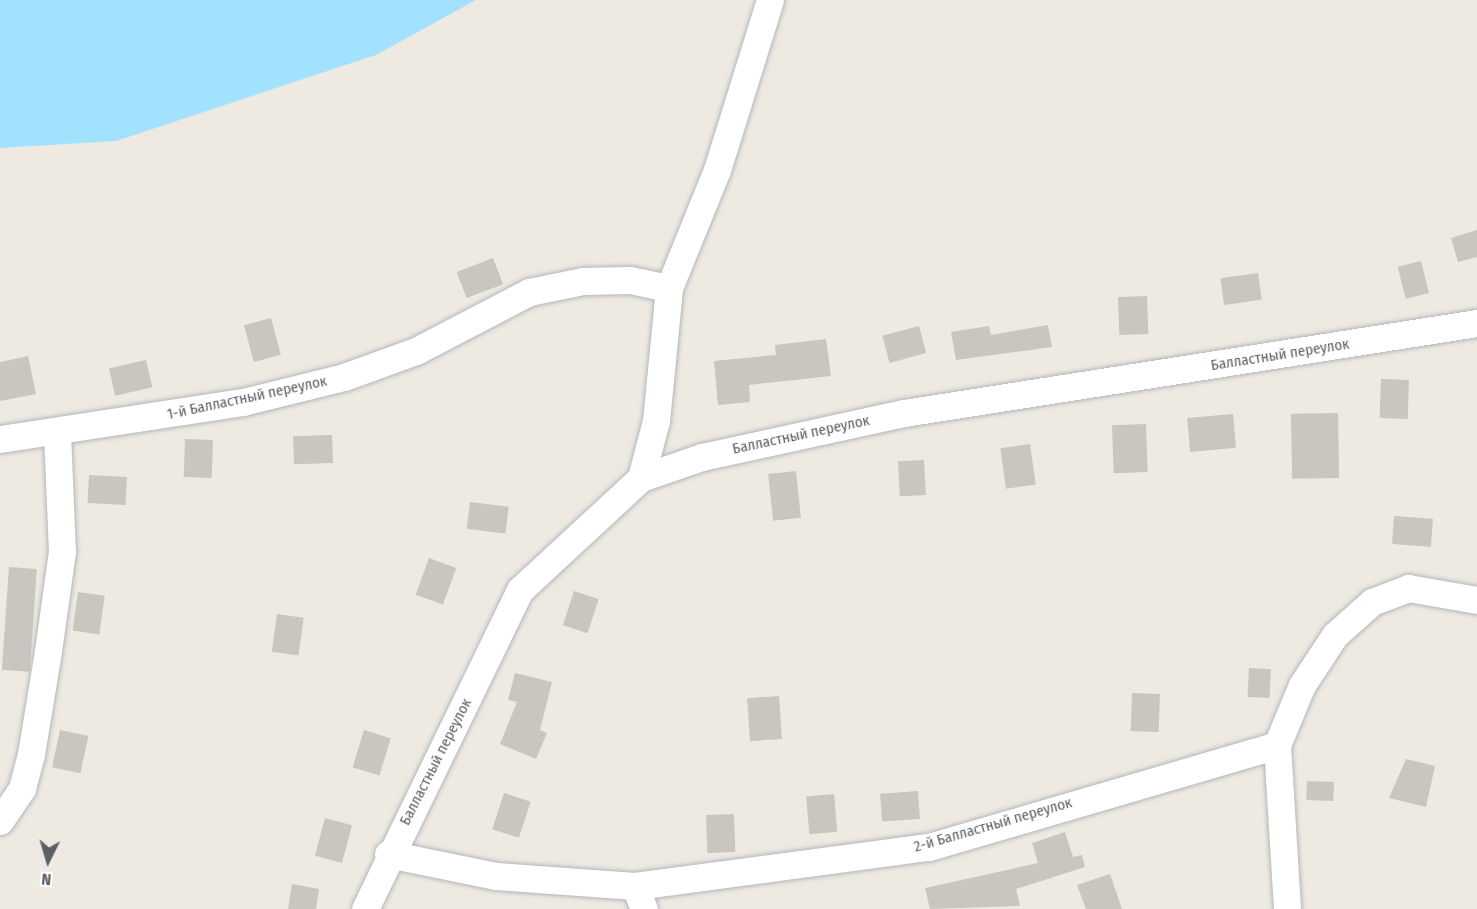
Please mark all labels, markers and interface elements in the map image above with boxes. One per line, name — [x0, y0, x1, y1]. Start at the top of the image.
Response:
street label: Балластный переулок — [1210, 335, 1350, 375]
street label: 1-й Балластный переулок — [165, 372, 329, 424]
street label: Балластный переулок — [731, 412, 871, 458]
street label: Балластный переулок — [396, 696, 476, 828]
street label: 2-й Балластный переулок — [912, 794, 1074, 856]
north arrow — [18, 831, 78, 891]
text: N — [41, 870, 52, 889]

